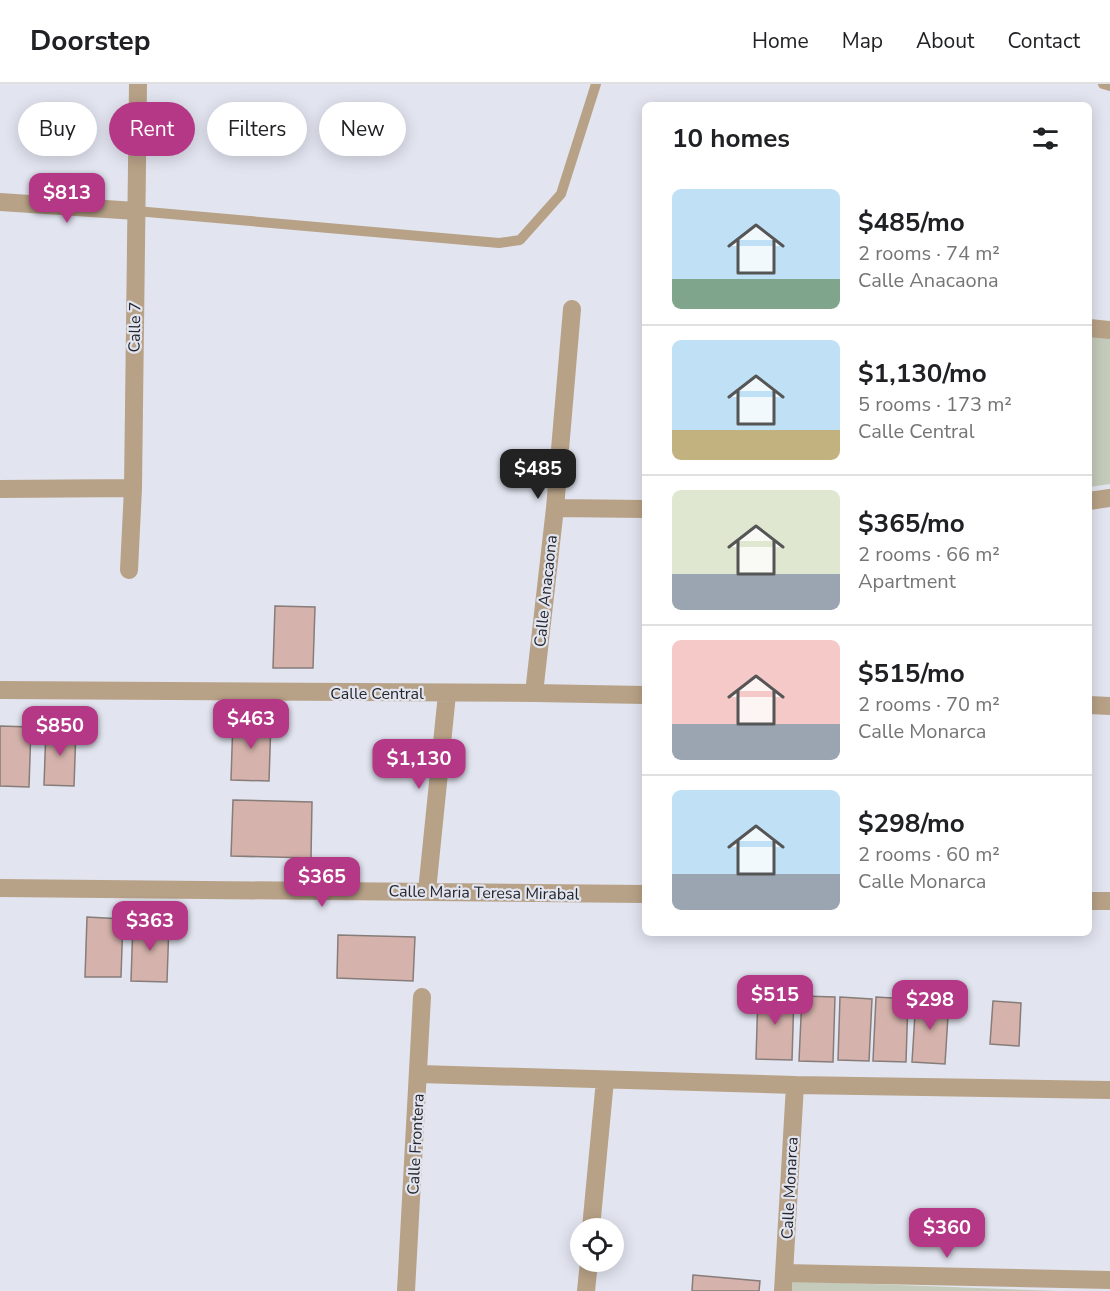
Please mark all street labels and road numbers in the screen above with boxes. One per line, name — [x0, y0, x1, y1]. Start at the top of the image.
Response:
street label: Calle 7 — [124, 302, 146, 353]
street label: Calle Anacaona — [529, 534, 563, 648]
street label: Calle Central — [330, 683, 424, 705]
street label: Calle Maria Teresa Mirabal — [389, 880, 580, 906]
street label: Calle Frontera — [402, 1093, 430, 1195]
street label: Calle Monarca — [776, 1136, 804, 1240]

